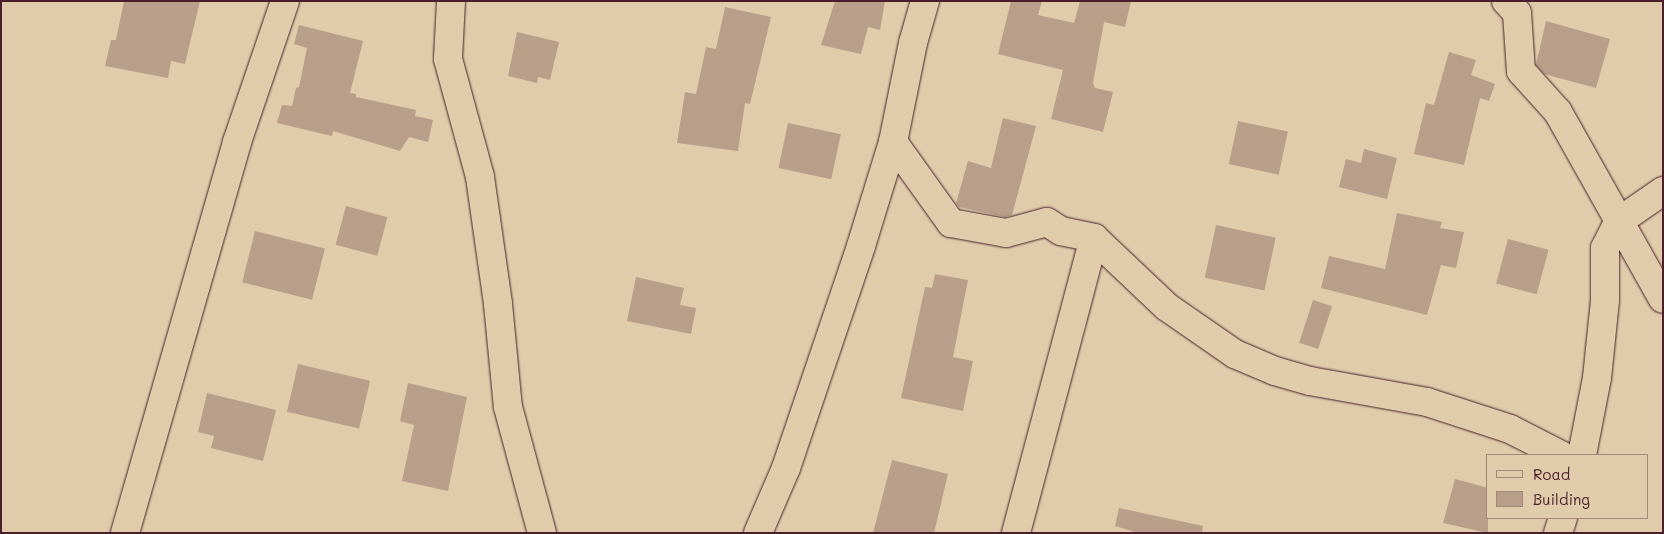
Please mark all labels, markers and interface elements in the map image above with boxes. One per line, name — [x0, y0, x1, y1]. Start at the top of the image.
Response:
legend — [1486, 454, 1649, 519]
text: Road — [1533, 464, 1570, 484]
text: Building — [1533, 489, 1590, 509]

